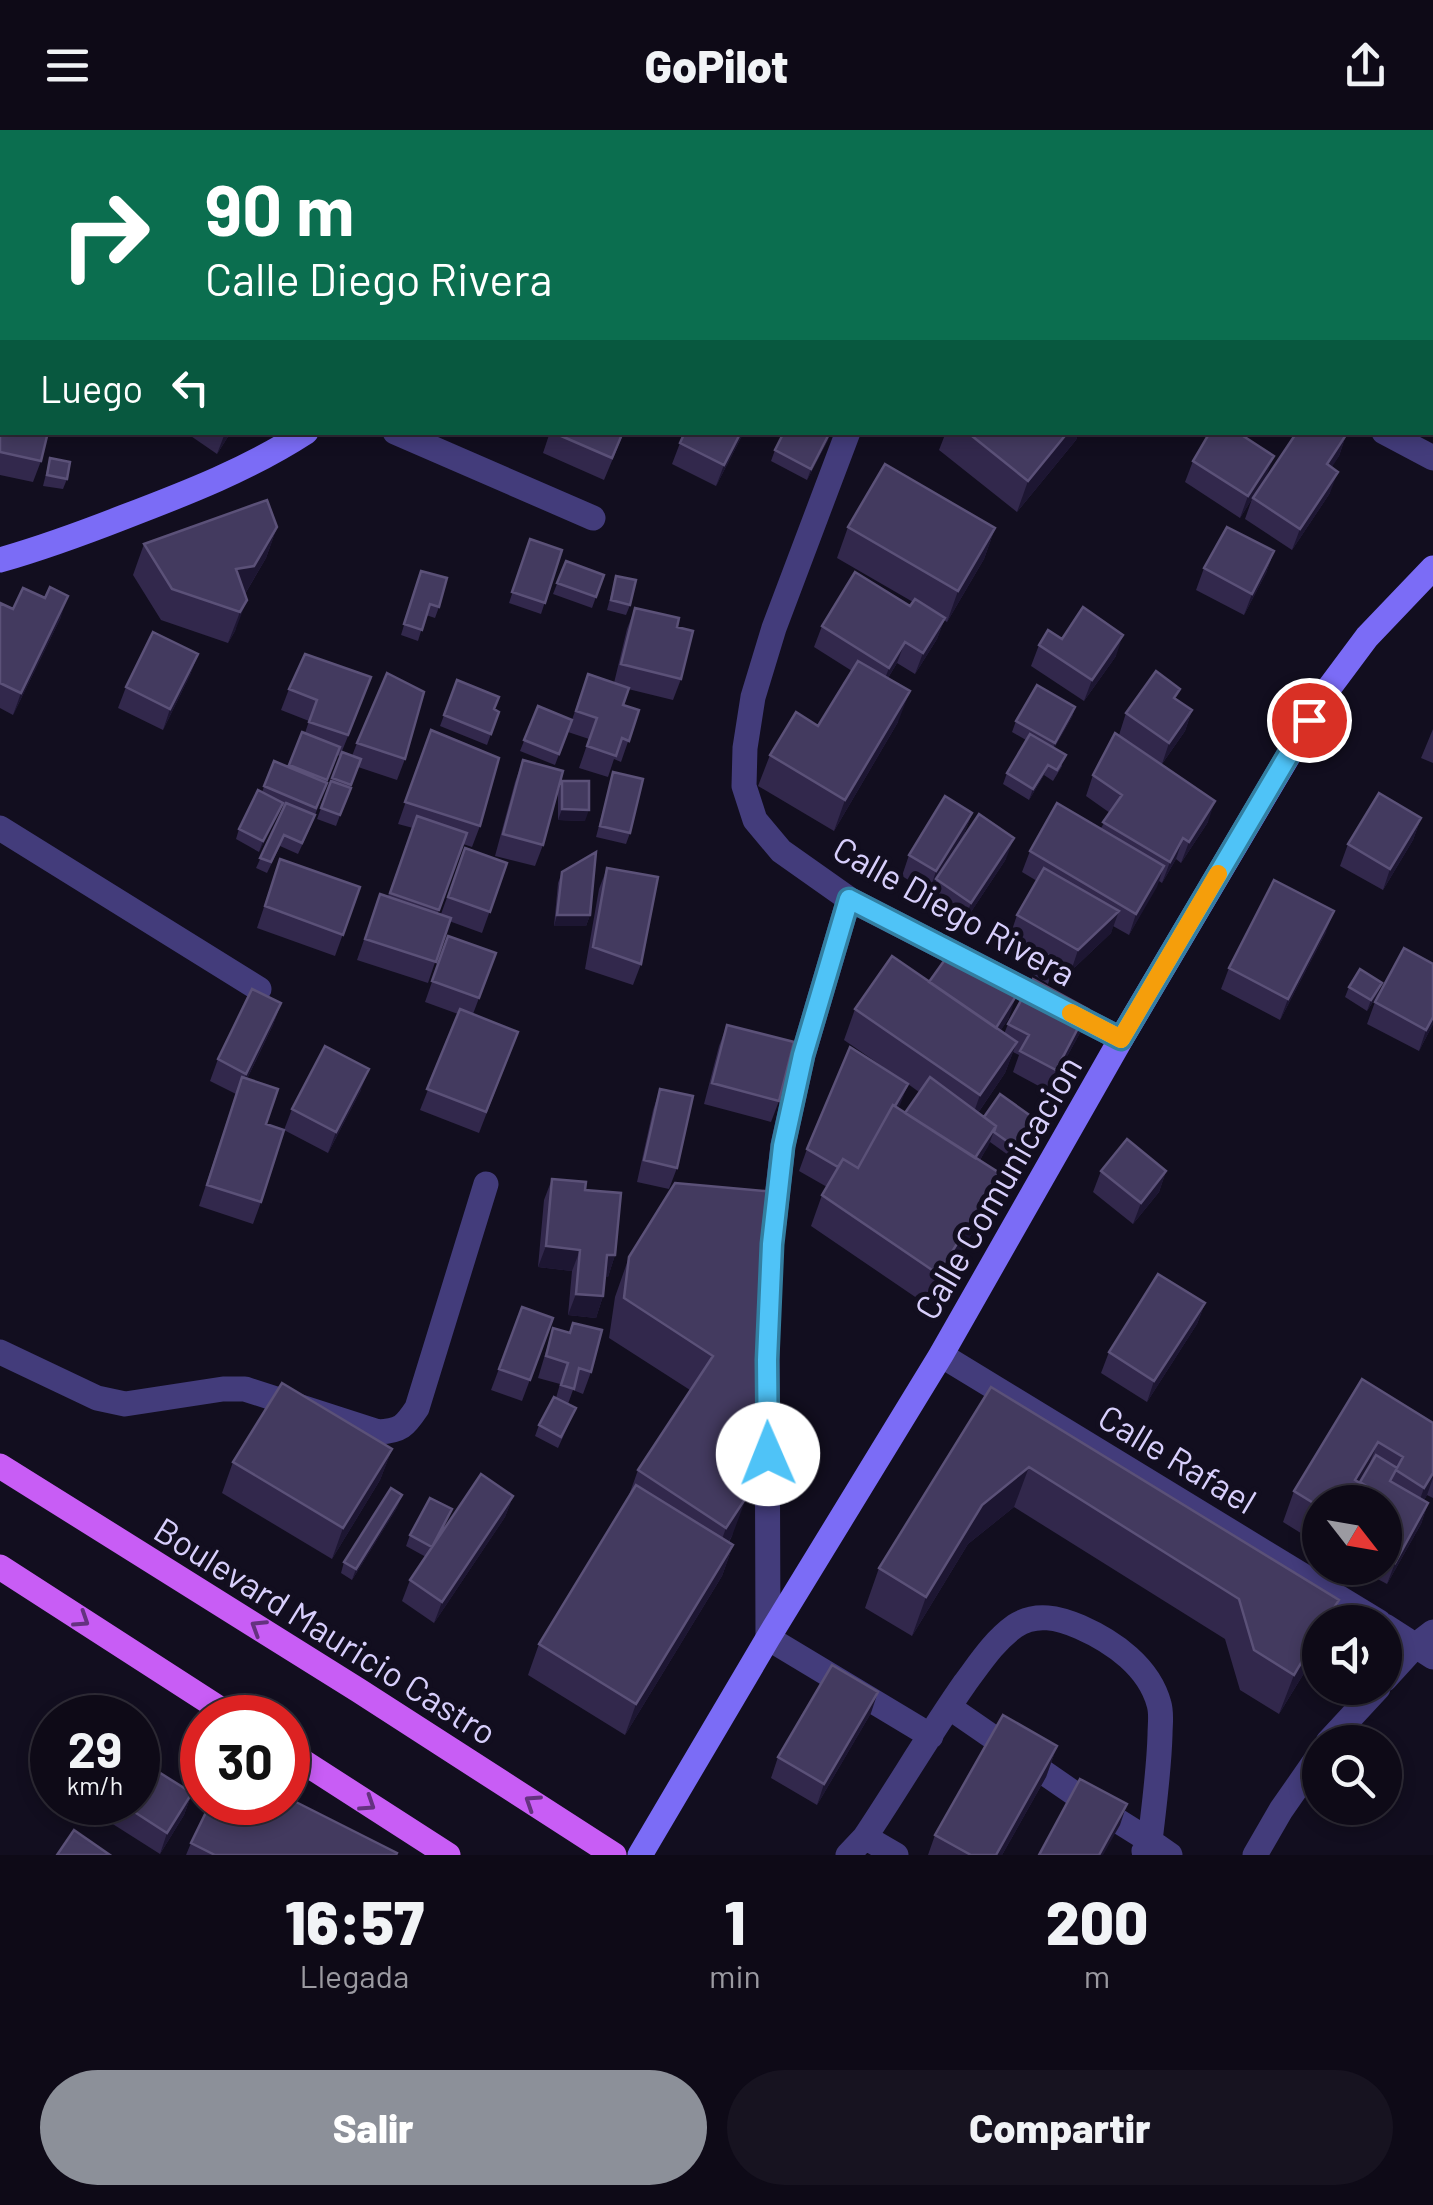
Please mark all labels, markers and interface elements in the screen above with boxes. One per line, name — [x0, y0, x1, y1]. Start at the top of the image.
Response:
icon: menu — [40, 38, 95, 93]
text: GoPilot — [645, 38, 788, 92]
icon: share — [1338, 38, 1393, 93]
text: 90 m — [205, 166, 355, 250]
icon: right — [40, 170, 170, 300]
text: Calle Diego Rivera — [205, 251, 552, 305]
icon: left — [163, 360, 218, 415]
text: Luego — [40, 365, 143, 411]
pin — [1267, 678, 1352, 763]
icon: arrive — [1282, 693, 1337, 748]
street label: Calle Diego Rivera — [827, 826, 1083, 994]
street label: Calle Comunicacion — [904, 1048, 1090, 1326]
street label: Calle Rafael — [1092, 1395, 1264, 1521]
position arrow — [716, 1402, 820, 1506]
north arrow — [1302, 1485, 1402, 1585]
map controls — [1302, 1485, 1402, 1825]
street label: Boulevard Mauricio Castro — [147, 1507, 505, 1753]
button: sound — [1302, 1605, 1402, 1705]
one-way arrow — [71, 1607, 89, 1626]
one-way arrow — [251, 1621, 269, 1640]
speed limit sign: 30 — [180, 1695, 310, 1825]
text: 29 — [68, 1718, 122, 1778]
button: search — [1302, 1725, 1402, 1825]
text: km/h — [67, 1770, 123, 1800]
one-way arrow — [357, 1791, 375, 1810]
one-way arrow — [524, 1796, 542, 1815]
text: 16:57 — [285, 1885, 424, 1957]
text: 1 — [724, 1885, 746, 1957]
text: 200 — [1046, 1885, 1148, 1957]
text: Llegada — [300, 1956, 409, 1994]
text: min — [709, 1956, 761, 1994]
text: m — [1084, 1956, 1110, 1994]
button: Salir — [40, 2070, 707, 2185]
button: Compartir — [727, 2070, 1393, 2185]

